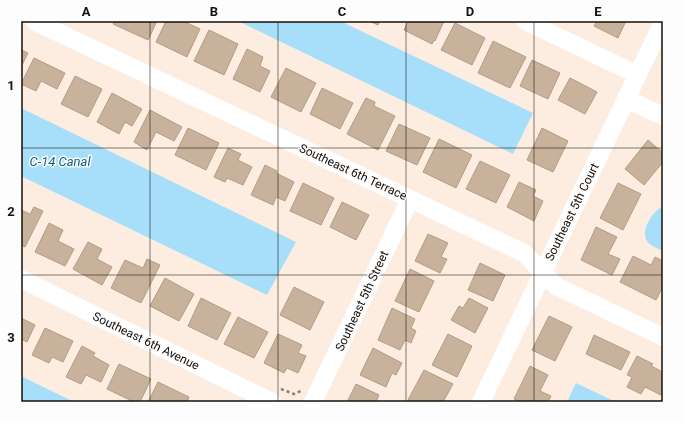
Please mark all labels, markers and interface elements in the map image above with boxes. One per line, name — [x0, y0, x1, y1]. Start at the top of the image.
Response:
text: A — [82, 4, 91, 19]
text: B — [210, 4, 218, 19]
text: C — [338, 4, 347, 19]
text: D — [466, 4, 474, 19]
text: E — [594, 4, 602, 19]
text: 1 — [7, 78, 15, 93]
street label: Southeast 6th Terrace — [297, 141, 409, 203]
water label: C-14 Canal — [29, 154, 91, 169]
street label: Southeast 5th Court — [542, 161, 602, 263]
text: 2 — [7, 204, 15, 219]
street label: Southeast 5th Street — [333, 249, 391, 353]
street label: Southeast 6th Avenue — [91, 309, 201, 373]
text: 3 — [7, 330, 15, 345]

